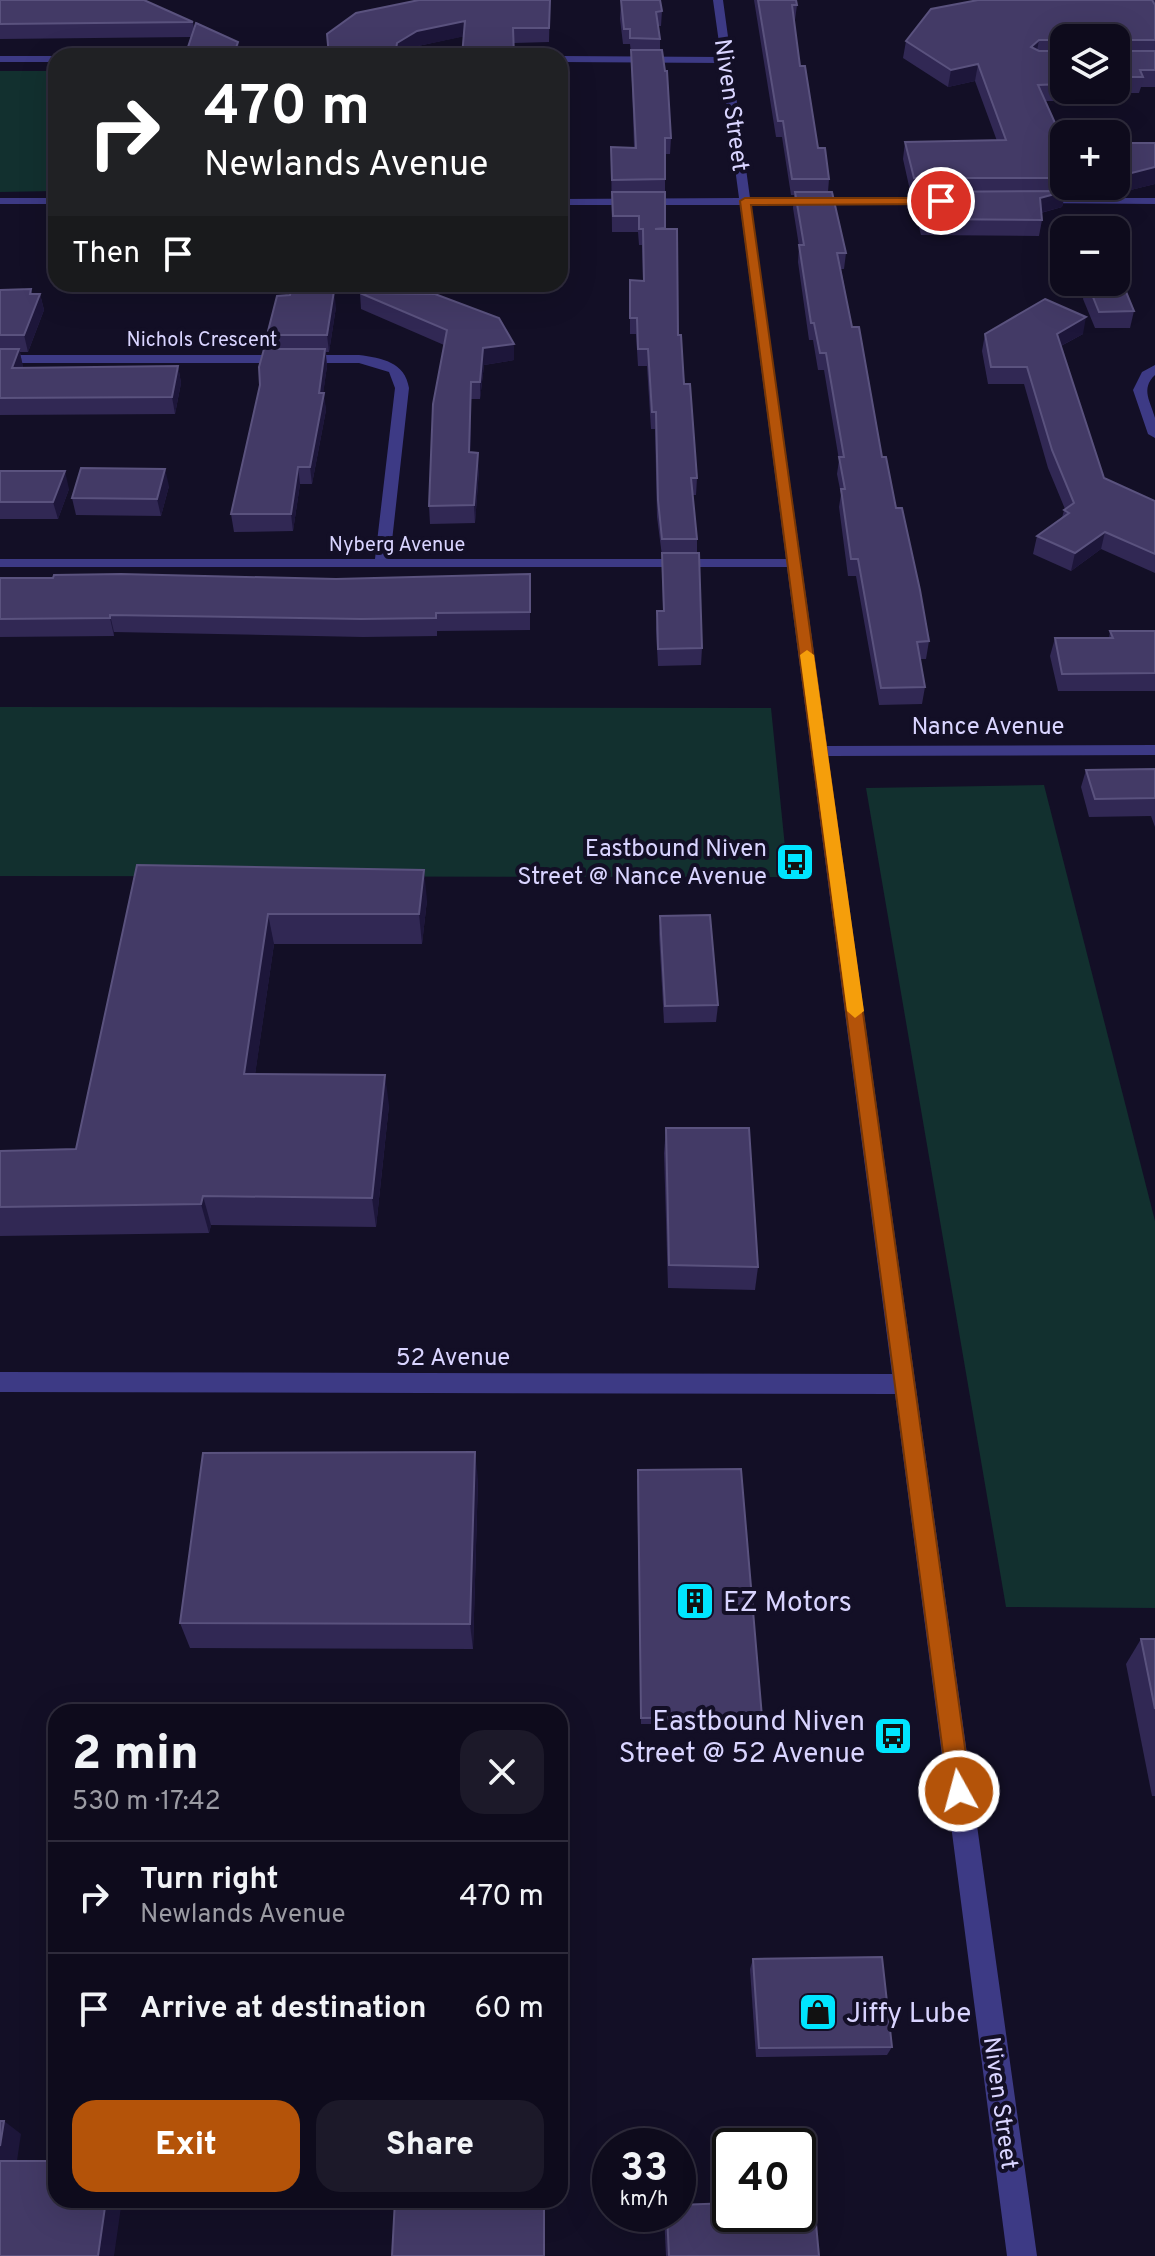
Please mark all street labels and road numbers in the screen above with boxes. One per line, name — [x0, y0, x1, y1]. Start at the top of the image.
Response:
street label: Niven Street — [706, 37, 754, 174]
street label: Nichols Crescent — [127, 328, 277, 354]
street label: Nyberg Avenue — [329, 533, 465, 559]
street label: Nance Avenue — [911, 713, 1065, 743]
street label: 52 Avenue — [396, 1344, 510, 1374]
street label: Niven Street — [975, 2035, 1023, 2172]

